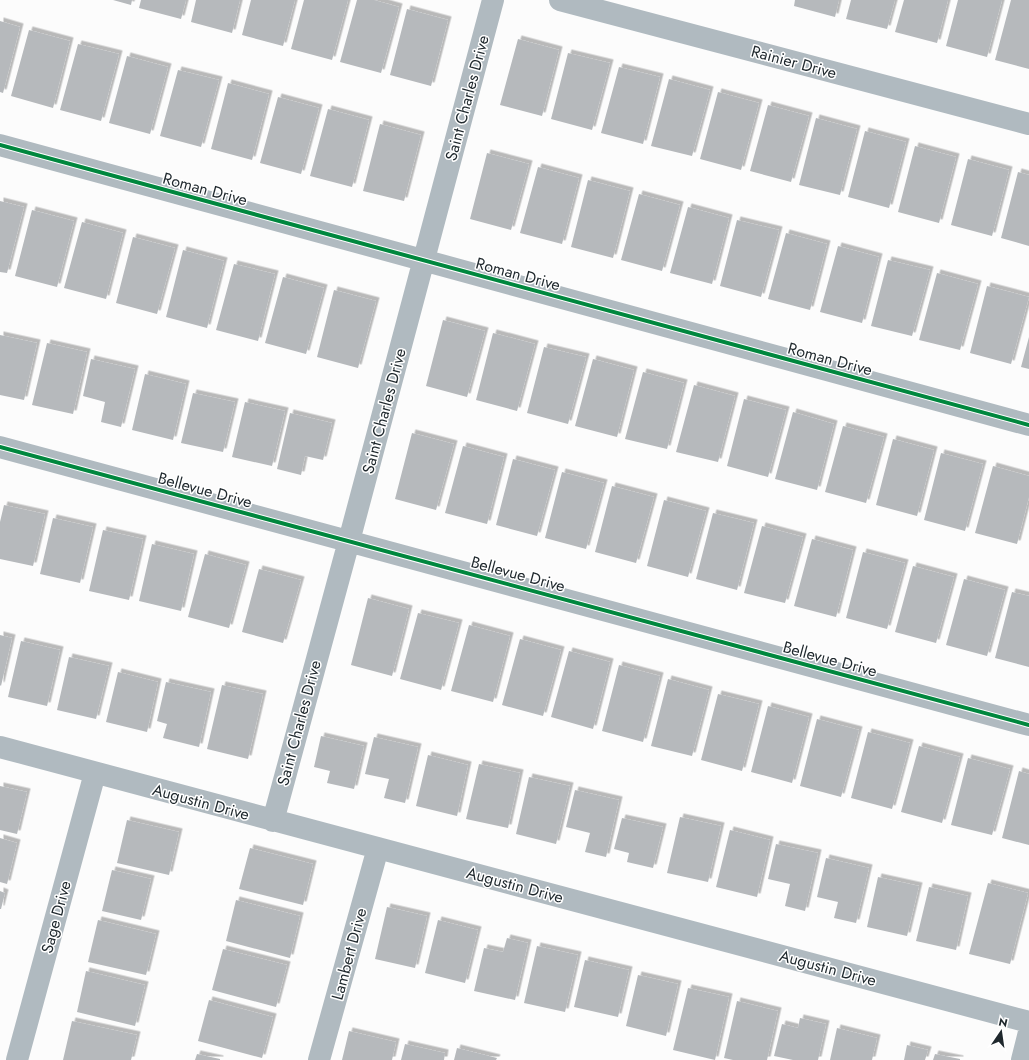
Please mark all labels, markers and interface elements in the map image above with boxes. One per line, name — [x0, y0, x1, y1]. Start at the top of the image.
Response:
street label: Saint Charles Drive — [439, 33, 495, 163]
street label: Rainier Drive — [749, 40, 839, 84]
street label: Roman Drive — [160, 167, 250, 211]
street label: Roman Drive — [473, 252, 563, 296]
street label: Roman Drive — [785, 337, 875, 381]
street label: Saint Charles Drive — [356, 346, 412, 476]
street label: Bellevue Drive — [155, 466, 255, 514]
street label: Bellevue Drive — [468, 550, 568, 598]
street label: Bellevue Drive — [780, 635, 880, 683]
street label: Saint Charles Drive — [271, 658, 327, 788]
street label: Augustin Drive — [150, 778, 252, 826]
street label: Augustin Drive — [464, 861, 566, 909]
street label: Sage Drive — [35, 878, 77, 956]
street label: Lambert Drive — [326, 905, 372, 1003]
street label: Augustin Drive — [777, 944, 879, 992]
north arrow — [981, 1012, 1021, 1052]
text: N — [997, 1013, 1009, 1031]

